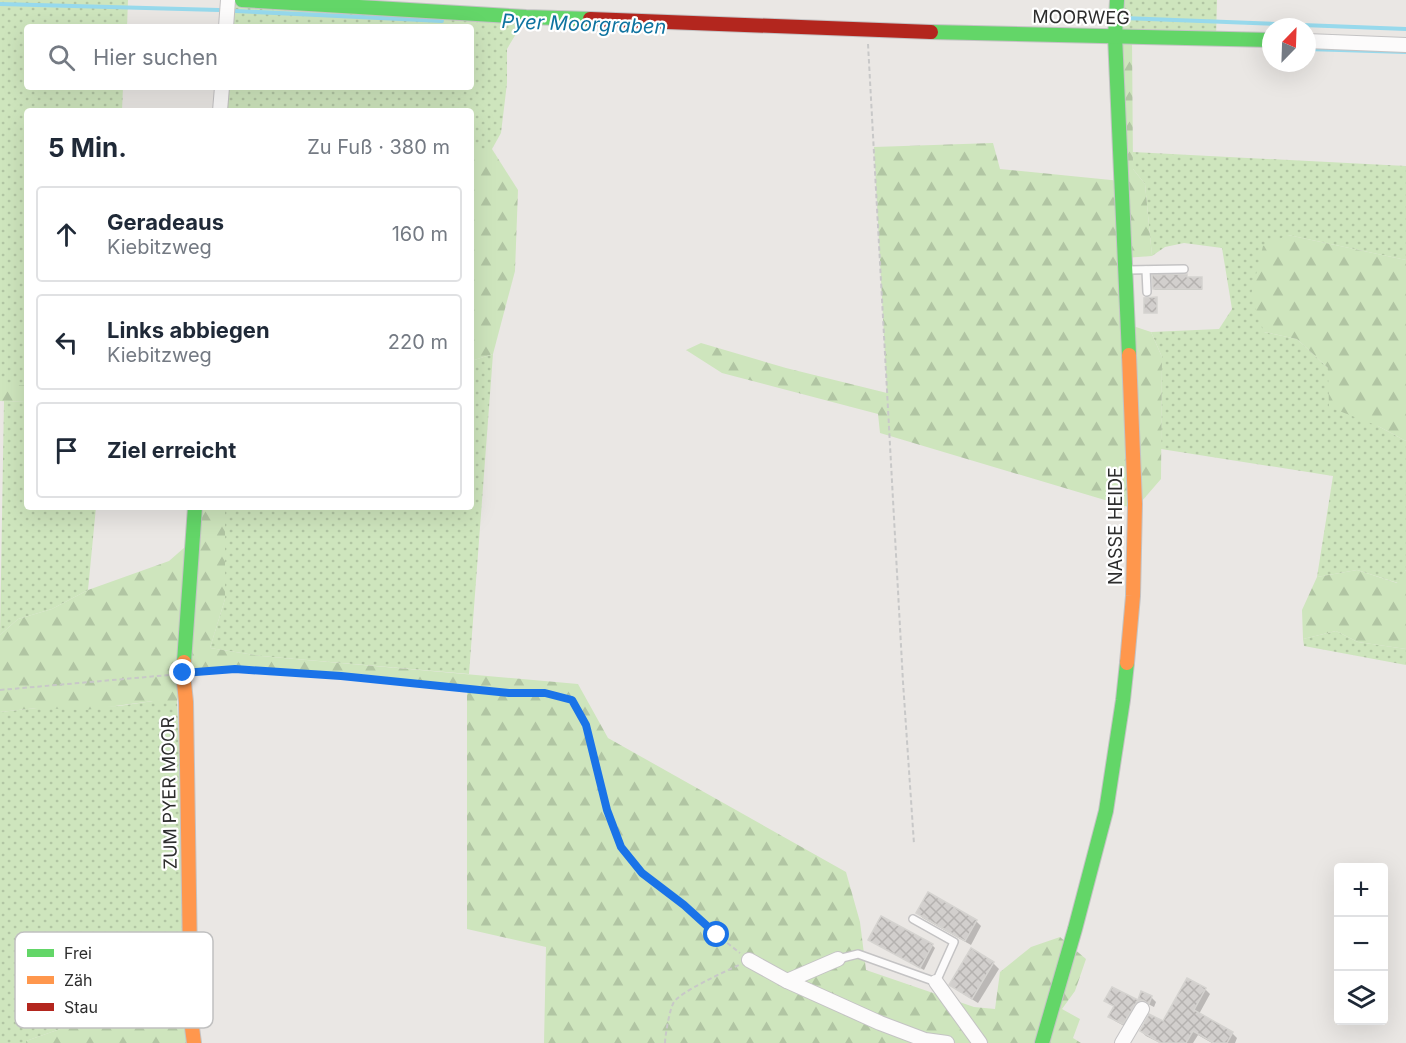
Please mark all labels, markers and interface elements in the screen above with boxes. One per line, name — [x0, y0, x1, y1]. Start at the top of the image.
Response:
street label: MOORWEG — [1032, 6, 1130, 28]
water label: Pyer Moorgraben — [501, 9, 667, 39]
north arrow — [1262, 18, 1316, 72]
search box — [24, 24, 474, 90]
icon: search — [45, 41, 78, 74]
text: Hier suchen — [93, 44, 218, 70]
text: 5 Min. — [48, 132, 127, 163]
text: Zu Fuß · 380 m — [307, 135, 450, 159]
text: Geradeaus — [107, 209, 224, 235]
icon: ahead — [50, 218, 83, 251]
text: 160 m — [392, 222, 448, 246]
text: Kiebitzweg — [107, 235, 212, 259]
text: Links abbiegen — [107, 317, 270, 343]
icon: left — [50, 326, 83, 359]
text: 220 m — [388, 330, 448, 354]
text: Kiebitzweg — [107, 343, 212, 367]
icon: arrive — [50, 434, 83, 467]
text: Ziel erreicht — [107, 437, 236, 463]
street label: NASSE HEIDE — [1105, 467, 1126, 585]
route end — [169, 659, 195, 685]
street label: ZUM PYER MOOR — [157, 716, 181, 869]
map controls — [1334, 863, 1388, 1025]
button: + — [1334, 863, 1388, 917]
button: − — [1334, 917, 1388, 971]
route start — [703, 921, 729, 947]
legend — [15, 932, 213, 1028]
text: Frei — [64, 943, 92, 963]
text: Zäh — [64, 970, 93, 990]
button: layers — [1334, 971, 1388, 1025]
text: Stau — [64, 997, 98, 1017]

